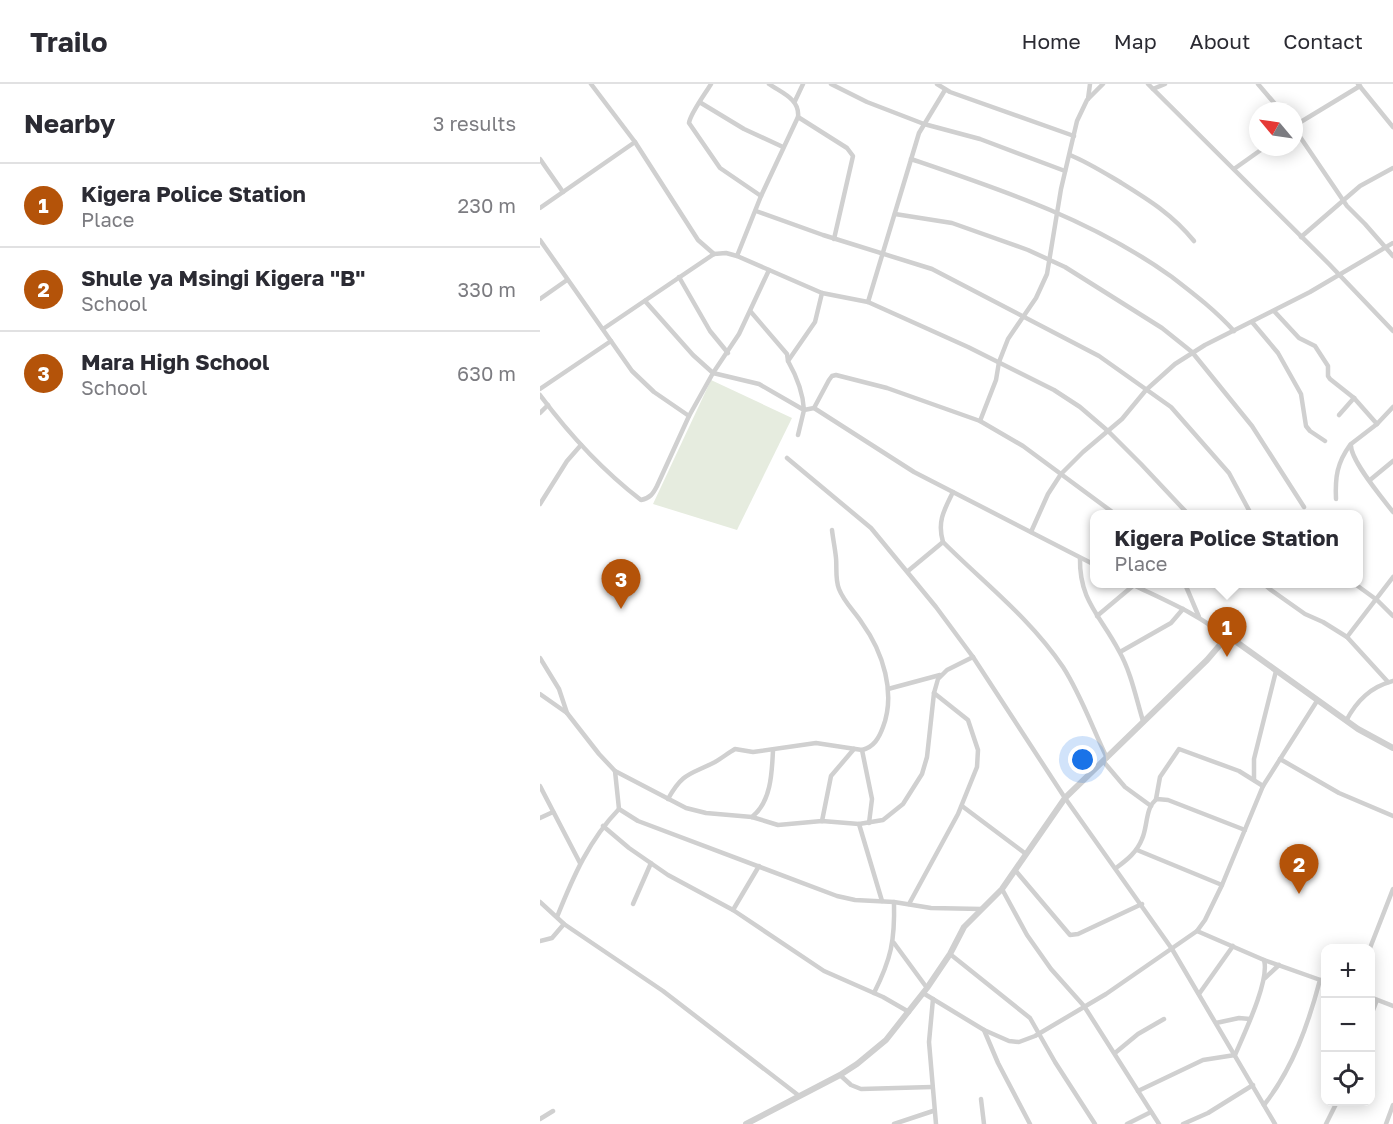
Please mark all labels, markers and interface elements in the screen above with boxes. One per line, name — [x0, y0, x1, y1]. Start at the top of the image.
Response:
text: Trailo — [30, 25, 108, 58]
text: Home — [1021, 28, 1081, 54]
text: Map — [1114, 28, 1157, 54]
text: About — [1190, 28, 1250, 54]
text: Contact — [1283, 28, 1363, 54]
north arrow — [1249, 102, 1303, 156]
text: Nearby — [24, 108, 115, 139]
text: 3 results — [433, 111, 516, 135]
text: Kigera Police Station — [81, 180, 306, 207]
text: 1 — [38, 193, 49, 217]
text: 230 m — [458, 193, 516, 217]
text: Place — [81, 207, 134, 231]
text: Shule ya Msingi Kigera "B" — [81, 264, 365, 291]
text: 2 — [37, 277, 50, 301]
text: 330 m — [458, 277, 516, 301]
text: School — [81, 291, 147, 315]
text: Mara High School — [81, 348, 269, 375]
text: 3 — [37, 361, 50, 385]
text: 630 m — [457, 361, 516, 385]
text: School — [81, 375, 147, 399]
popup — [1090, 510, 1363, 588]
text: Kigera Police Station — [1114, 524, 1339, 551]
text: Place — [1114, 551, 1167, 575]
pin: 3 — [602, 560, 640, 609]
pin: 1 — [1208, 608, 1246, 657]
your location — [1068, 745, 1097, 774]
pin: 2 — [1280, 844, 1318, 894]
map controls — [1321, 944, 1375, 1106]
button: + — [1321, 944, 1375, 998]
button: − — [1321, 998, 1375, 1052]
button: locate — [1321, 1052, 1375, 1106]

